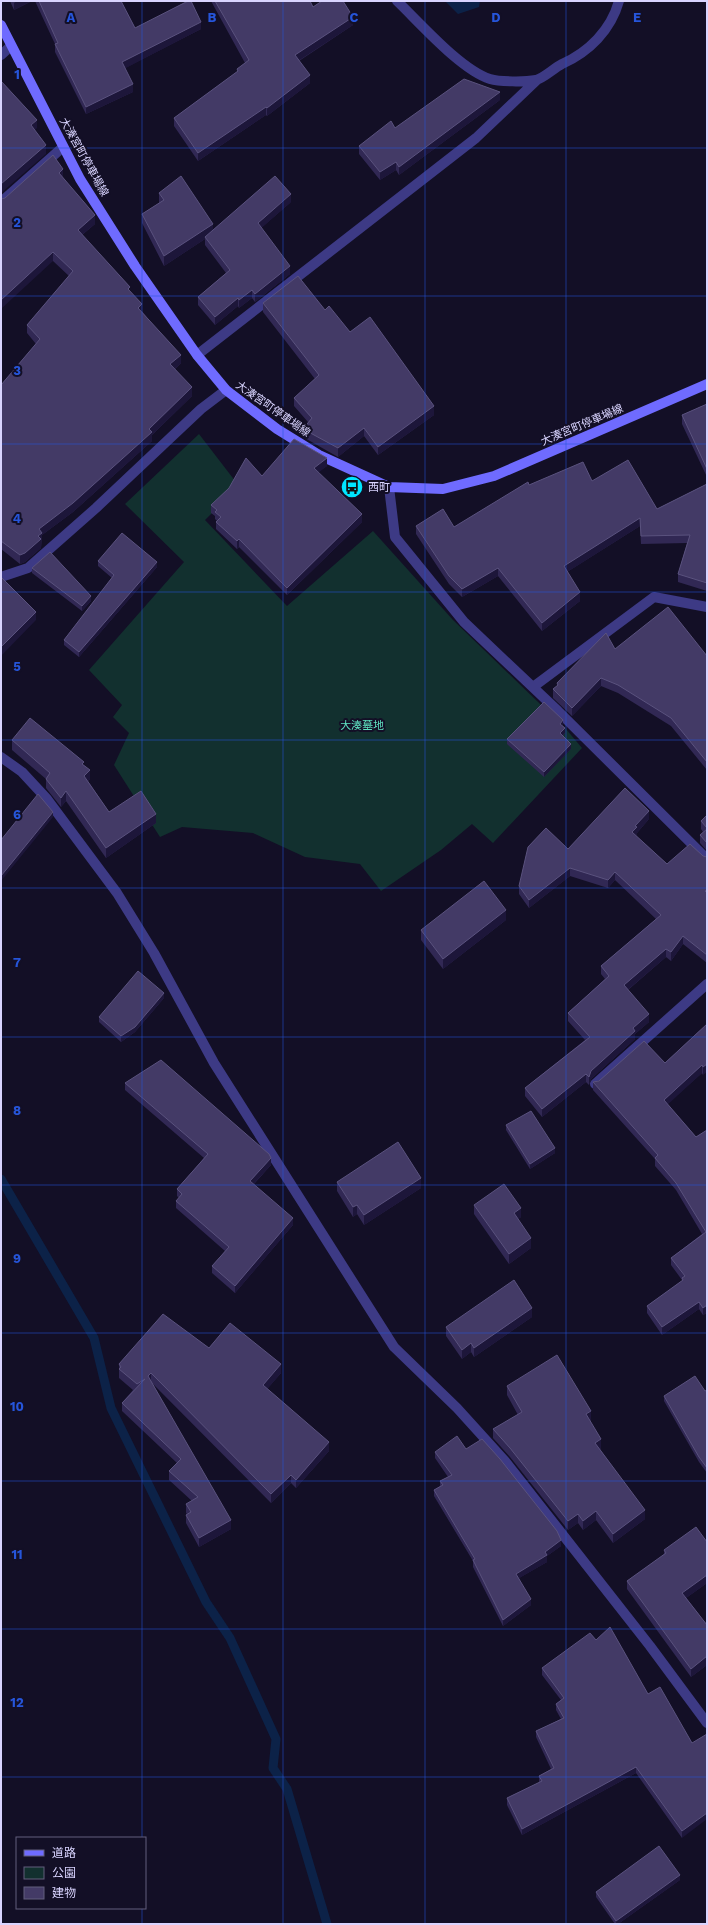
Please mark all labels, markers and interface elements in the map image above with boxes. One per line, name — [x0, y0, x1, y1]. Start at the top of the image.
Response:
text: A — [67, 10, 76, 25]
text: B — [208, 10, 217, 25]
text: C — [350, 10, 359, 25]
text: D — [491, 10, 501, 25]
text: E — [633, 10, 641, 25]
text: 1 — [14, 67, 20, 82]
street label: 大湊宮町停車場線 — [57, 115, 111, 199]
text: 2 — [13, 215, 21, 230]
text: 3 — [13, 363, 21, 378]
street label: 大湊宮町停車場線 — [233, 378, 313, 440]
street label: 大湊宮町停車場線 — [539, 402, 625, 448]
bus stop icon: 西町 — [339, 474, 365, 500]
place label: 西町 — [368, 481, 390, 494]
text: 4 — [13, 511, 22, 526]
text: 5 — [13, 659, 21, 674]
park label: 大湊墓地 — [340, 719, 384, 732]
text: 6 — [13, 807, 21, 822]
text: 7 — [13, 955, 21, 970]
text: 8 — [13, 1103, 21, 1118]
text: 9 — [13, 1251, 21, 1266]
text: 10 — [10, 1399, 24, 1414]
text: 11 — [11, 1547, 23, 1562]
text: 12 — [10, 1695, 24, 1710]
legend — [16, 1837, 146, 1909]
text: 道路 — [52, 1846, 76, 1860]
text: 公園 — [52, 1866, 76, 1880]
text: 建物 — [52, 1886, 76, 1900]

